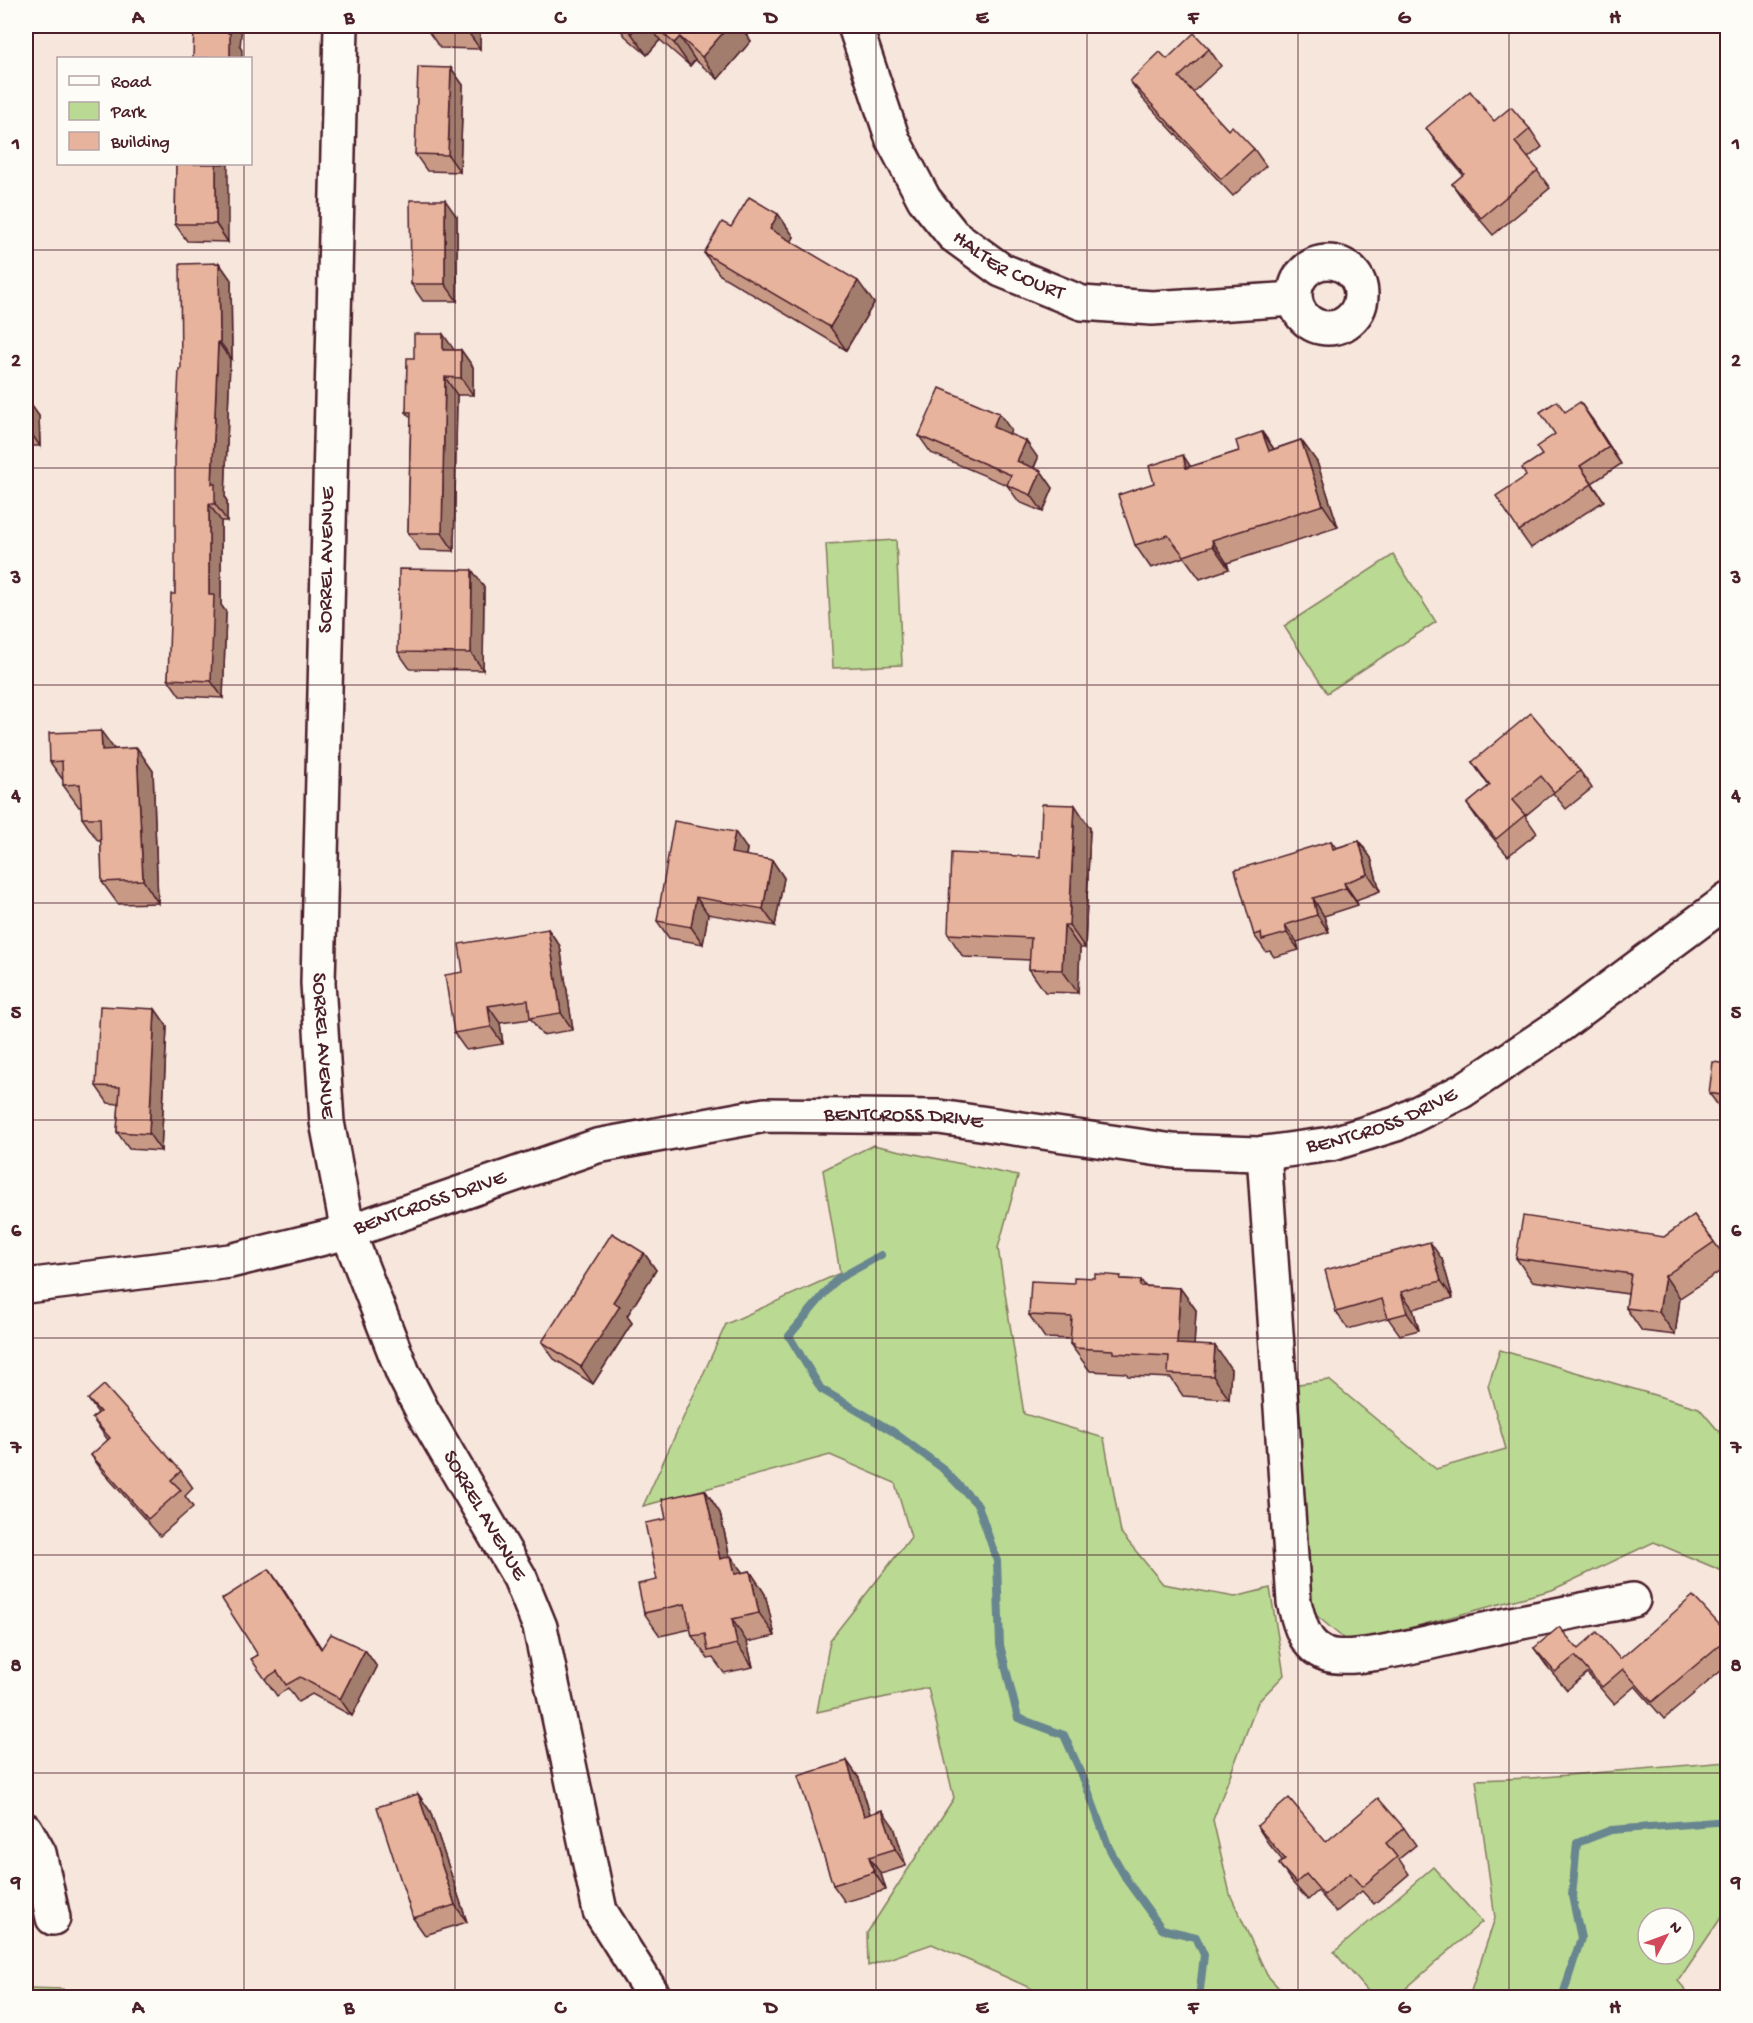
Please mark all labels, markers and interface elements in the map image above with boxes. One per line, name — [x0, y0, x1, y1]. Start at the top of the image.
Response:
text: A — [131, 8, 146, 31]
text: B — [343, 8, 355, 31]
text: C — [554, 8, 568, 31]
text: D — [762, 8, 778, 31]
text: E — [976, 8, 990, 31]
text: F — [1187, 8, 1200, 31]
text: G — [1398, 8, 1412, 31]
text: H — [1609, 8, 1621, 31]
legend — [57, 57, 252, 165]
text: Road — [111, 73, 152, 94]
text: Park — [110, 103, 147, 124]
text: Building — [110, 133, 170, 154]
text: 1 — [11, 134, 20, 157]
text: 1 — [1731, 134, 1740, 157]
street label: HALTER COURT — [947, 226, 1068, 307]
text: 2 — [11, 351, 21, 374]
text: 2 — [1731, 351, 1741, 374]
street label: SORREL AVENUE — [314, 486, 342, 633]
text: 3 — [10, 568, 21, 591]
text: 3 — [1730, 568, 1741, 591]
text: 4 — [10, 786, 21, 809]
text: 4 — [1730, 786, 1741, 809]
street label: SORREL AVENUE — [305, 972, 339, 1120]
text: 5 — [11, 1003, 22, 1026]
text: 5 — [1731, 1003, 1742, 1026]
street label: BENTCROSS DRIVE — [1304, 1082, 1463, 1160]
street label: BENTCROSS DRIVE — [823, 1103, 986, 1136]
street label: BENTCROSS DRIVE — [350, 1165, 511, 1242]
text: 6 — [11, 1221, 22, 1244]
text: 6 — [1731, 1221, 1742, 1244]
text: 7 — [10, 1438, 23, 1461]
text: 7 — [1730, 1438, 1743, 1461]
street label: SORREL AVENUE — [436, 1446, 532, 1586]
text: 8 — [11, 1656, 22, 1679]
text: 8 — [1731, 1656, 1742, 1679]
text: 9 — [10, 1873, 21, 1896]
text: 9 — [1730, 1873, 1741, 1896]
north arrow — [1636, 1906, 1696, 1966]
text: N — [1664, 1918, 1686, 1939]
text: A — [131, 1998, 146, 2021]
text: B — [343, 1998, 355, 2021]
text: C — [554, 1998, 568, 2021]
text: D — [762, 1998, 778, 2021]
text: E — [976, 1998, 990, 2021]
text: F — [1187, 1998, 1200, 2021]
text: G — [1398, 1998, 1412, 2021]
text: H — [1609, 1998, 1621, 2021]

